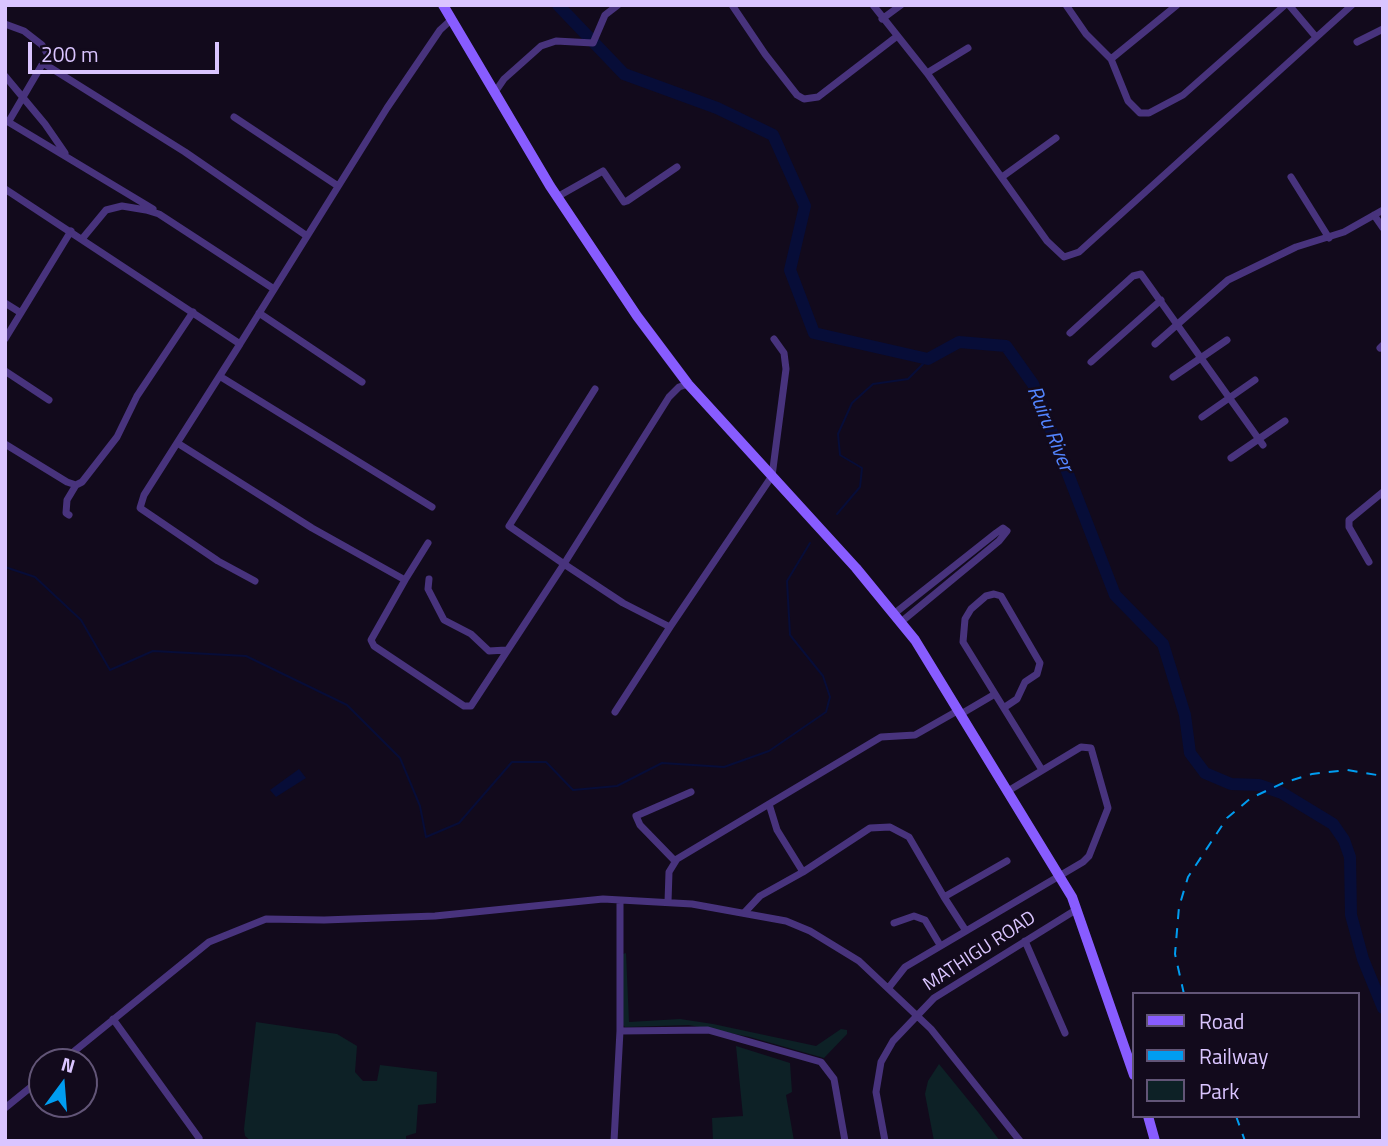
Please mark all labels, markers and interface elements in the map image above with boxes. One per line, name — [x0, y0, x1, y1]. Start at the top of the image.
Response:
scale bar — [32, 28, 222, 72]
text: 200 m — [41, 38, 98, 70]
water label: Ruiru River — [1020, 383, 1078, 475]
street label: MATHIGU ROAD — [919, 907, 1041, 997]
legend — [1132, 992, 1360, 1118]
text: Road — [1199, 1005, 1244, 1037]
text: Railway — [1199, 1040, 1268, 1072]
north arrow — [28, 1048, 98, 1118]
text: N — [58, 1048, 79, 1080]
text: Park — [1199, 1075, 1239, 1107]

